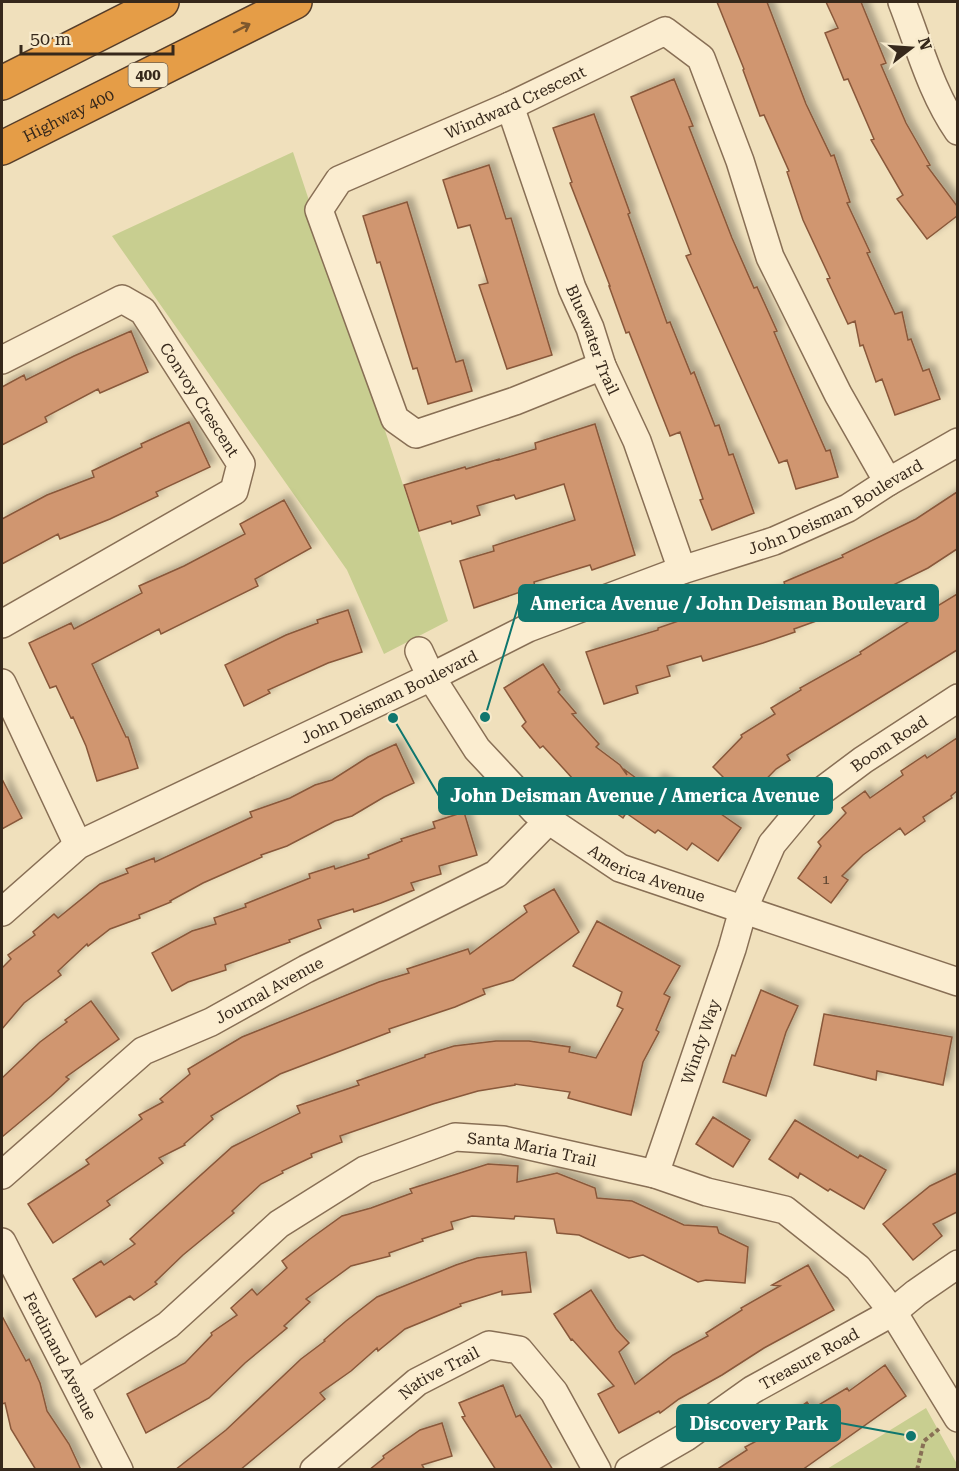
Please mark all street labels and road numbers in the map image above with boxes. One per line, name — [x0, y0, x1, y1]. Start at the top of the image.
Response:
street label: Windward Crescent — [442, 61, 589, 143]
road number: 400 — [128, 63, 168, 87]
street label: Highway 400 — [19, 84, 117, 146]
street label: Bluewater Trail — [562, 282, 623, 398]
street label: Convoy Crescent — [156, 339, 243, 460]
street label: John Deisman Boulevard — [746, 455, 926, 558]
street label: John Deisman Boulevard — [298, 646, 480, 747]
street label: Boom Road — [847, 711, 931, 776]
street label: America Avenue — [585, 840, 708, 906]
street label: Journal Avenue — [212, 952, 326, 1027]
street label: Windy Way — [677, 996, 724, 1087]
street label: Santa Maria Trail — [467, 1128, 599, 1170]
street label: Ferdinand Avenue — [20, 1289, 101, 1423]
street label: Treasure Road — [756, 1323, 862, 1394]
street label: Native Trail — [395, 1342, 482, 1403]

